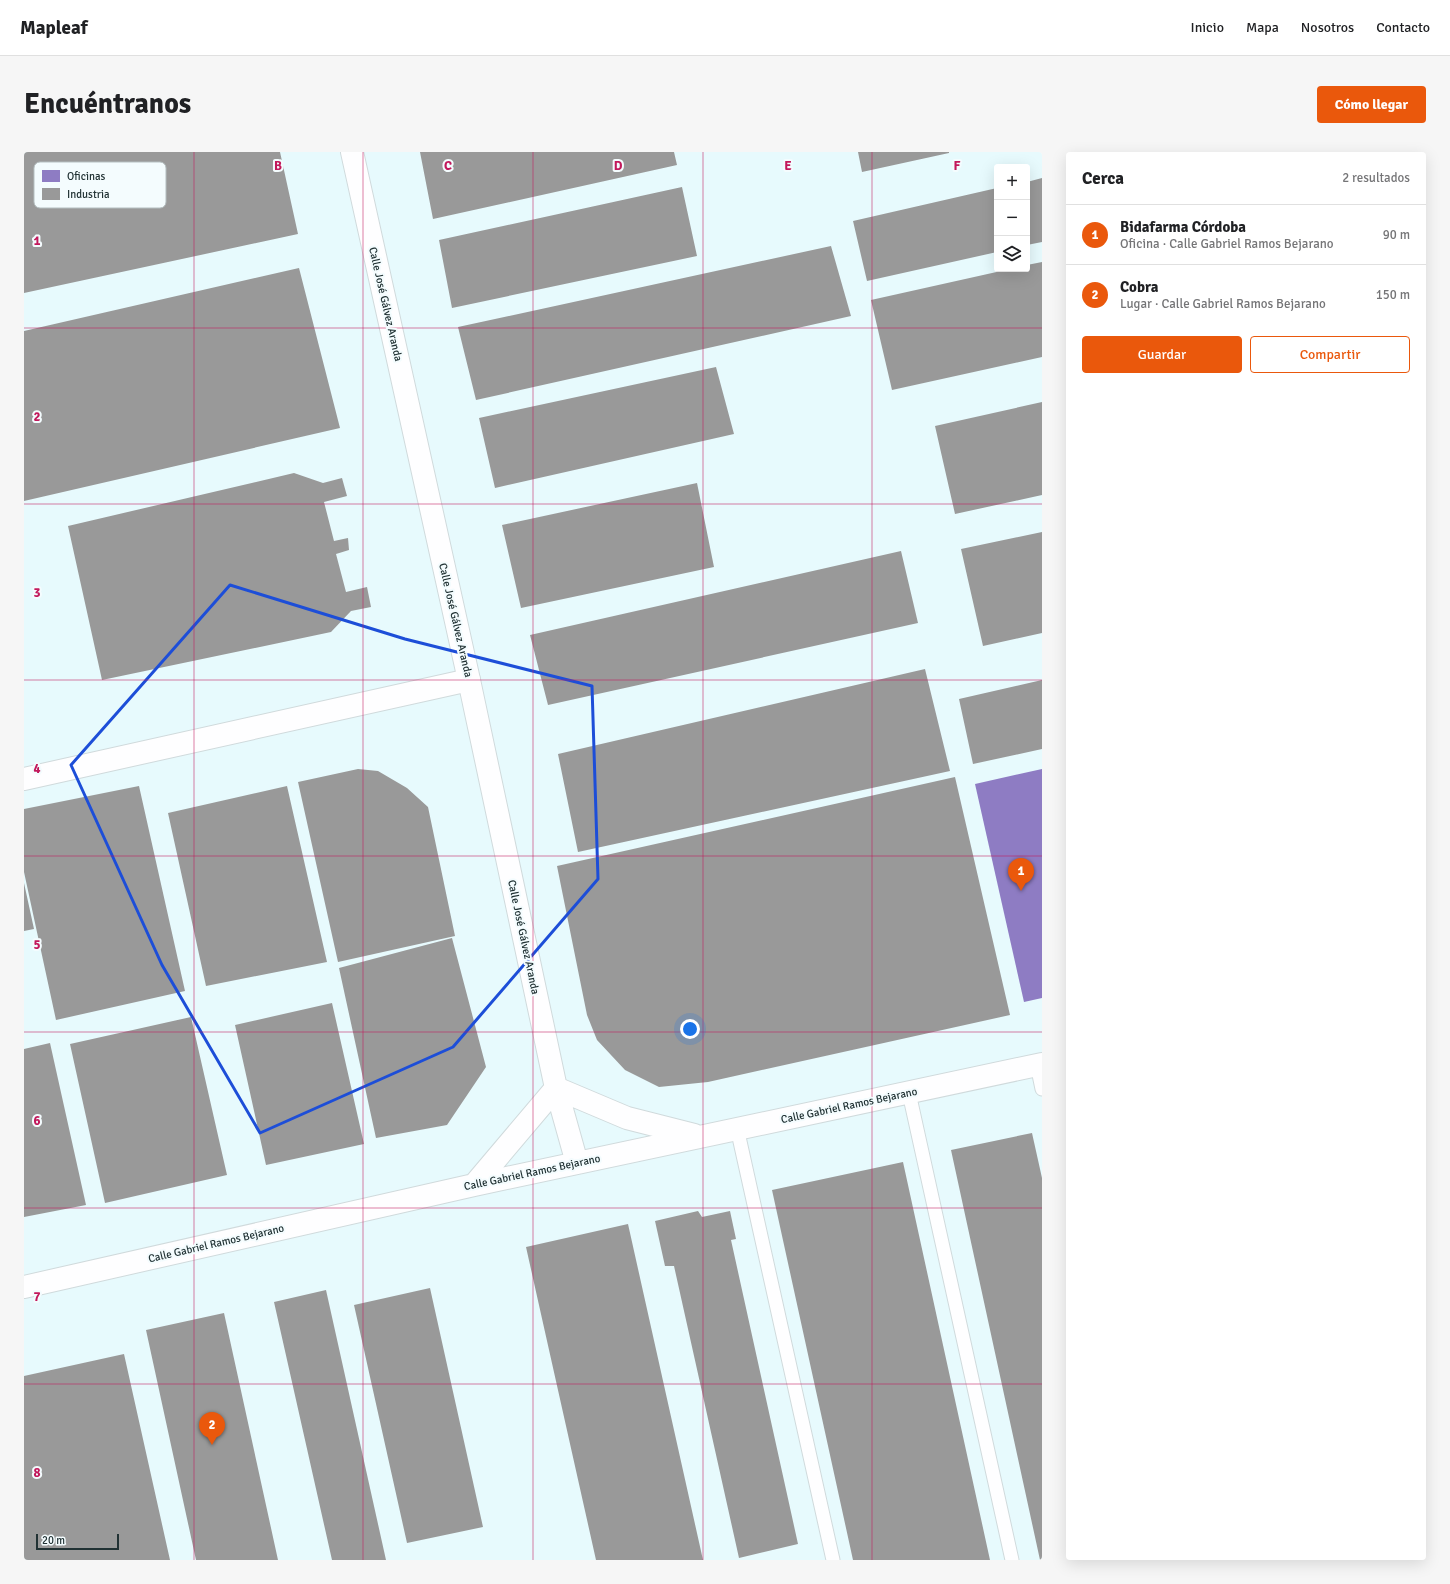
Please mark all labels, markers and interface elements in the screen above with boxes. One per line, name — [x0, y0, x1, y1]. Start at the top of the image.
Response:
text: Mapleaf — [20, 16, 88, 40]
text: Inicio — [1191, 19, 1224, 36]
text: Mapa — [1246, 19, 1279, 36]
text: Nosotros — [1301, 19, 1354, 36]
text: Contacto — [1376, 19, 1430, 36]
button: Cómo llegar — [1317, 86, 1426, 123]
text: Encuéntranos — [24, 87, 191, 121]
text: B — [274, 158, 282, 174]
text: C — [444, 158, 452, 174]
text: D — [614, 158, 623, 174]
text: E — [784, 158, 792, 174]
text: F — [954, 158, 961, 174]
legend — [34, 162, 166, 208]
map controls — [994, 164, 1030, 272]
button: + — [994, 164, 1030, 200]
text: Cerca — [1082, 168, 1124, 189]
text: Oficinas — [67, 170, 106, 183]
text: 2 resultados — [1342, 170, 1410, 186]
text: Industria — [67, 188, 110, 201]
button: − — [994, 200, 1030, 236]
text: Bidafarma Córdoba — [1120, 218, 1246, 236]
text: 1 — [1091, 227, 1099, 243]
text: 90 m — [1383, 227, 1410, 243]
text: 1 — [33, 233, 41, 249]
button: layers — [994, 236, 1030, 272]
text: Oficina · Calle Gabriel Ramos Bejarano — [1120, 236, 1334, 252]
street label: Calle José Gálvez Aranda — [366, 246, 405, 363]
text: Cobra — [1120, 278, 1158, 296]
text: 2 — [1091, 287, 1099, 303]
text: 150 m — [1376, 287, 1410, 303]
text: Lugar · Calle Gabriel Ramos Bejarano — [1120, 296, 1326, 312]
button: Guardar — [1082, 336, 1242, 373]
button: Compartir — [1250, 336, 1410, 373]
text: 2 — [33, 409, 41, 425]
street label: Calle José Gálvez Aranda — [436, 562, 475, 679]
text: 3 — [33, 585, 41, 601]
text: 4 — [33, 761, 41, 777]
pin: 1 — [1008, 858, 1034, 891]
street label: Calle José Gálvez Aranda — [505, 879, 542, 996]
text: 5 — [33, 937, 41, 953]
your location — [680, 1019, 700, 1039]
street label: Calle Gabriel Ramos Bejarano — [780, 1085, 919, 1126]
text: 6 — [33, 1113, 41, 1129]
street label: Calle Gabriel Ramos Bejarano — [463, 1152, 602, 1193]
street label: Calle Gabriel Ramos Bejarano — [147, 1221, 286, 1265]
text: 7 — [33, 1289, 41, 1305]
pin: 2 — [199, 1412, 225, 1445]
text: 8 — [33, 1465, 41, 1481]
scale bar — [36, 1532, 119, 1551]
text: 20 m — [42, 1534, 65, 1547]

